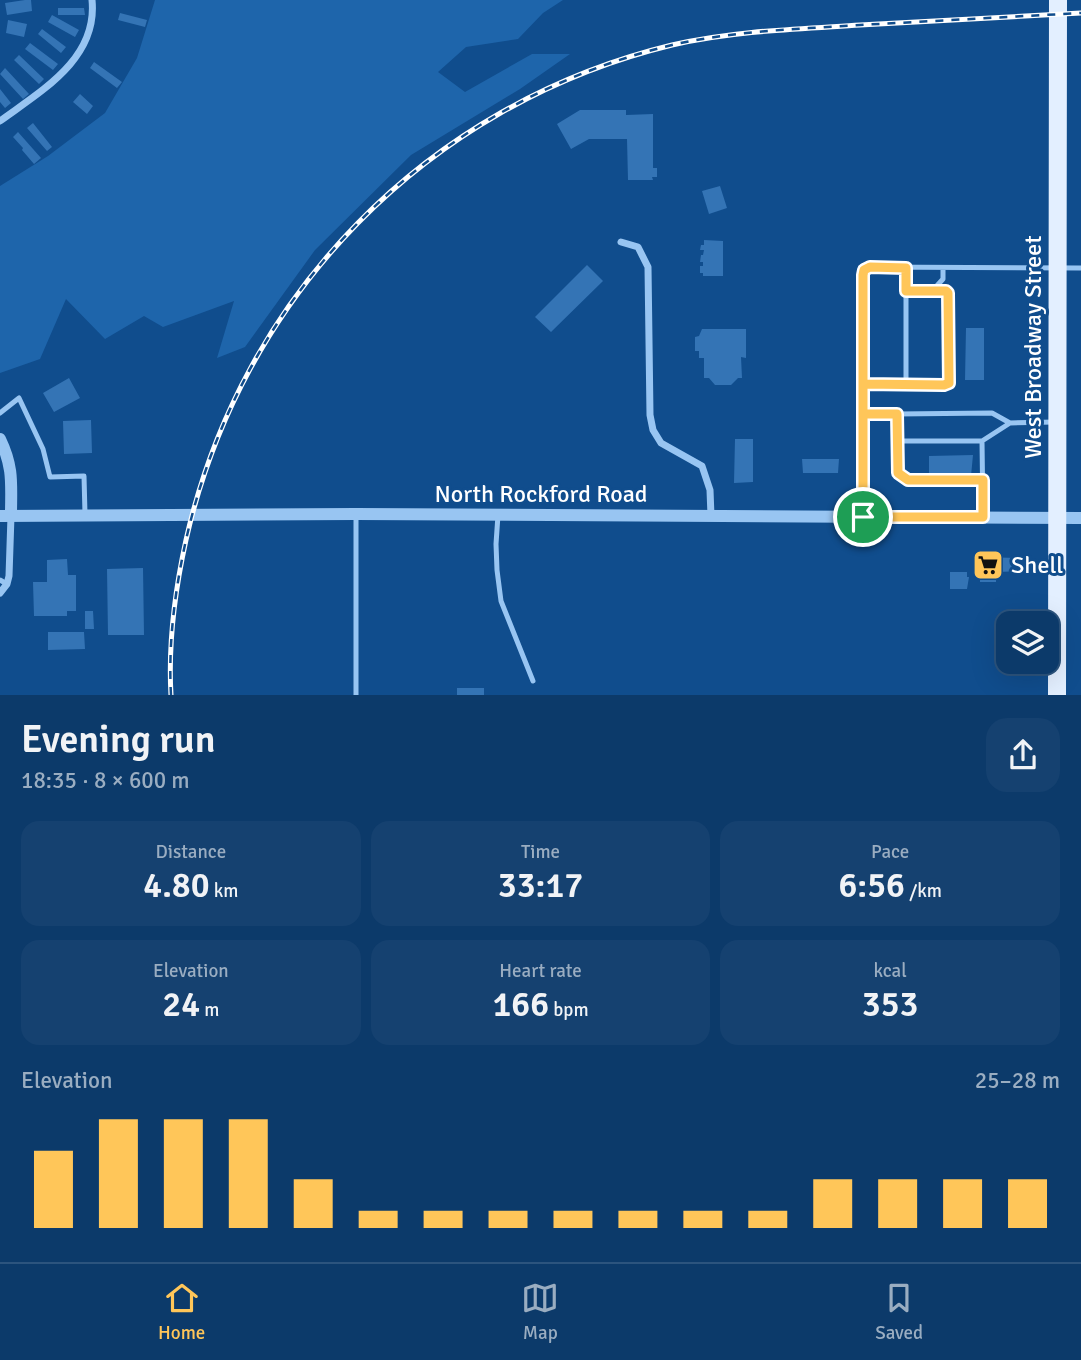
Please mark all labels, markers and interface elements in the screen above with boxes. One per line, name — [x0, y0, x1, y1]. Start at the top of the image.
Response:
street label: West Broadway Street — [1018, 235, 1048, 459]
street label: North Rockford Road — [434, 479, 648, 509]
pin — [833, 487, 893, 547]
icon: arrive — [844, 498, 882, 536]
supermarket icon: Shell — [971, 548, 1005, 582]
place label: Shell — [1011, 550, 1063, 580]
map controls — [996, 611, 1059, 674]
button: layers — [996, 611, 1059, 674]
text: Evening run — [21, 716, 215, 763]
button: share — [986, 718, 1060, 792]
text: 18:35 · 8 × 600 m — [21, 766, 190, 795]
text: Distance — [155, 840, 226, 864]
text: Time — [521, 840, 560, 864]
text: Pace — [871, 840, 909, 864]
text: 4.80 — [143, 864, 210, 907]
text: 33:17 — [498, 864, 583, 907]
text: 6:56 — [838, 864, 905, 907]
text: km — [210, 879, 238, 903]
text: /km — [905, 879, 942, 903]
text: Elevation — [153, 959, 229, 983]
text: Heart rate — [499, 959, 582, 983]
text: kcal — [873, 959, 907, 983]
text: 24 — [162, 983, 200, 1026]
text: 166 — [492, 983, 549, 1026]
text: 353 — [862, 983, 919, 1026]
text: m — [200, 998, 219, 1022]
text: bpm — [549, 998, 589, 1022]
text: Elevation — [21, 1066, 113, 1095]
text: 25–28 m — [975, 1066, 1060, 1095]
tab: Home — [158, 1279, 205, 1345]
tab: Map — [521, 1279, 559, 1345]
tab: Saved — [875, 1279, 923, 1345]

